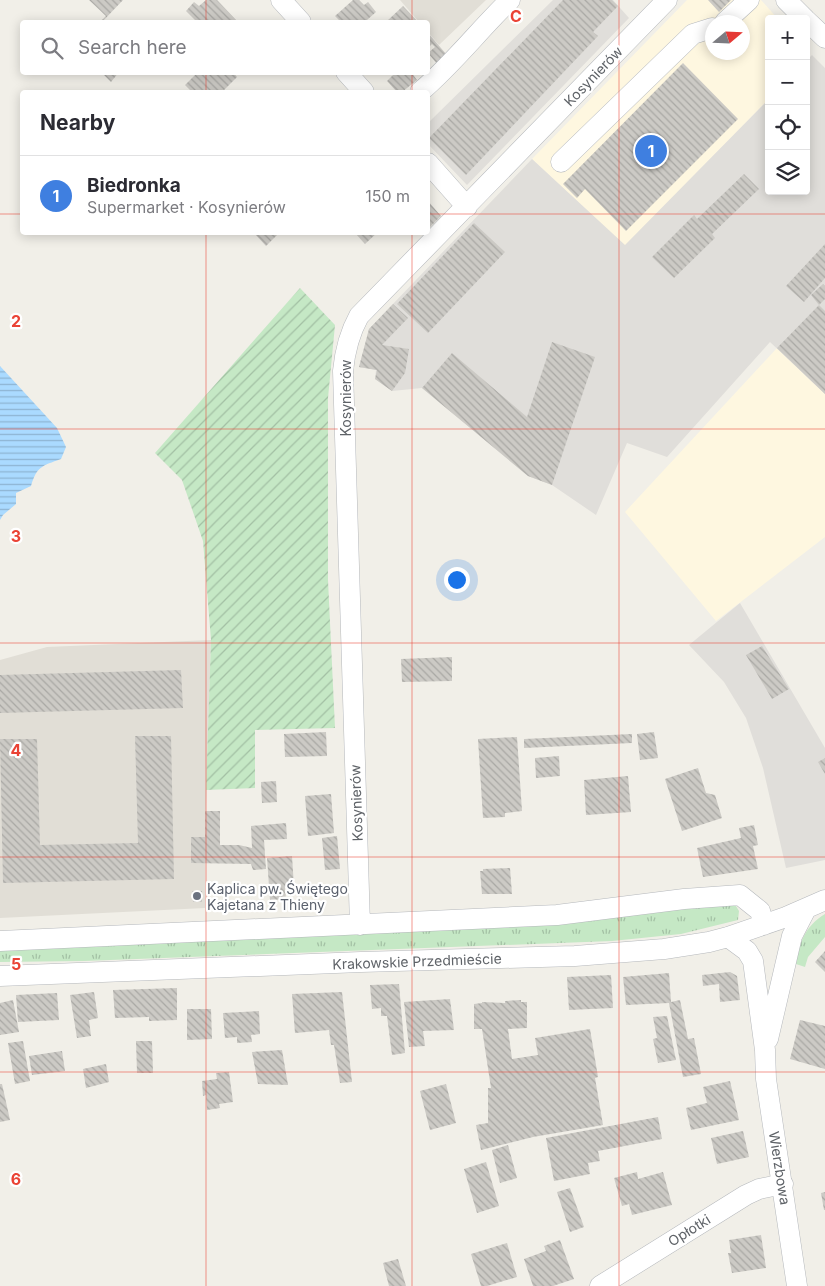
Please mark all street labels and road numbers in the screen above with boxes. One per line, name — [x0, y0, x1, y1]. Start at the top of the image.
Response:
street label: Kosynierów — [560, 42, 626, 110]
street label: Kosynierów — [337, 360, 354, 436]
street label: Kosynierów — [346, 764, 366, 842]
street label: Krakowskie Przedmieście — [332, 950, 502, 972]
street label: Wierzbowa — [766, 1130, 794, 1206]
street label: Opłotki — [665, 1210, 713, 1250]

